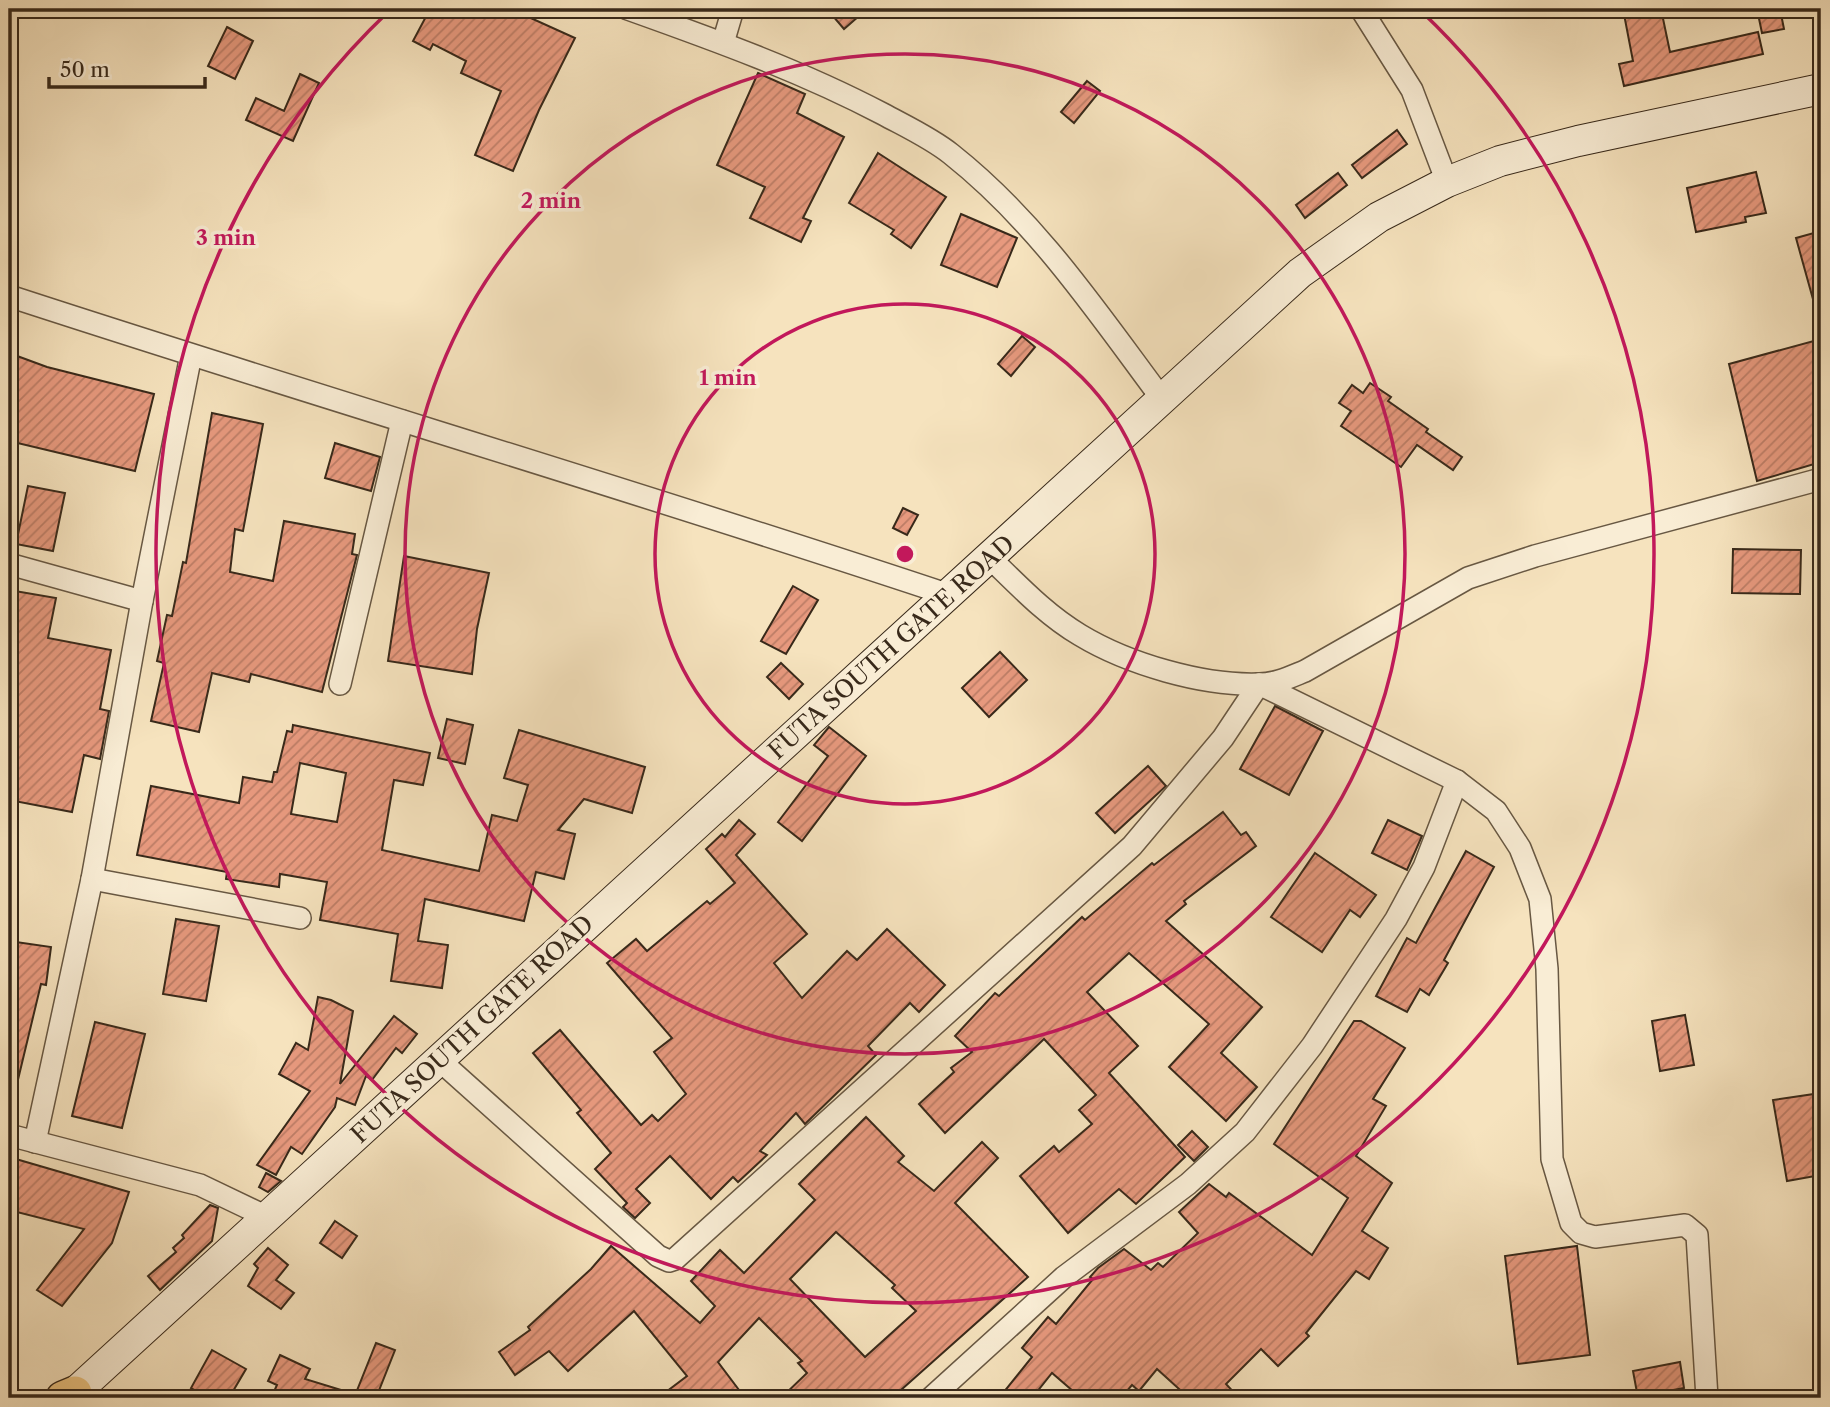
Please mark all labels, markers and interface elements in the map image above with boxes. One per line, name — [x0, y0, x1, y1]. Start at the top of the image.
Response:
scale bar — [49, 46, 205, 90]
text: 50 m — [60, 57, 110, 82]
text: 2 min — [521, 188, 582, 213]
text: 3 min — [196, 225, 257, 250]
text: 1 min — [699, 365, 757, 390]
street label: FUTA SOUTH GATE ROAD — [762, 529, 1020, 765]
centre of rings — [893, 542, 917, 566]
street label: FUTA SOUTH GATE ROAD — [345, 909, 599, 1149]

